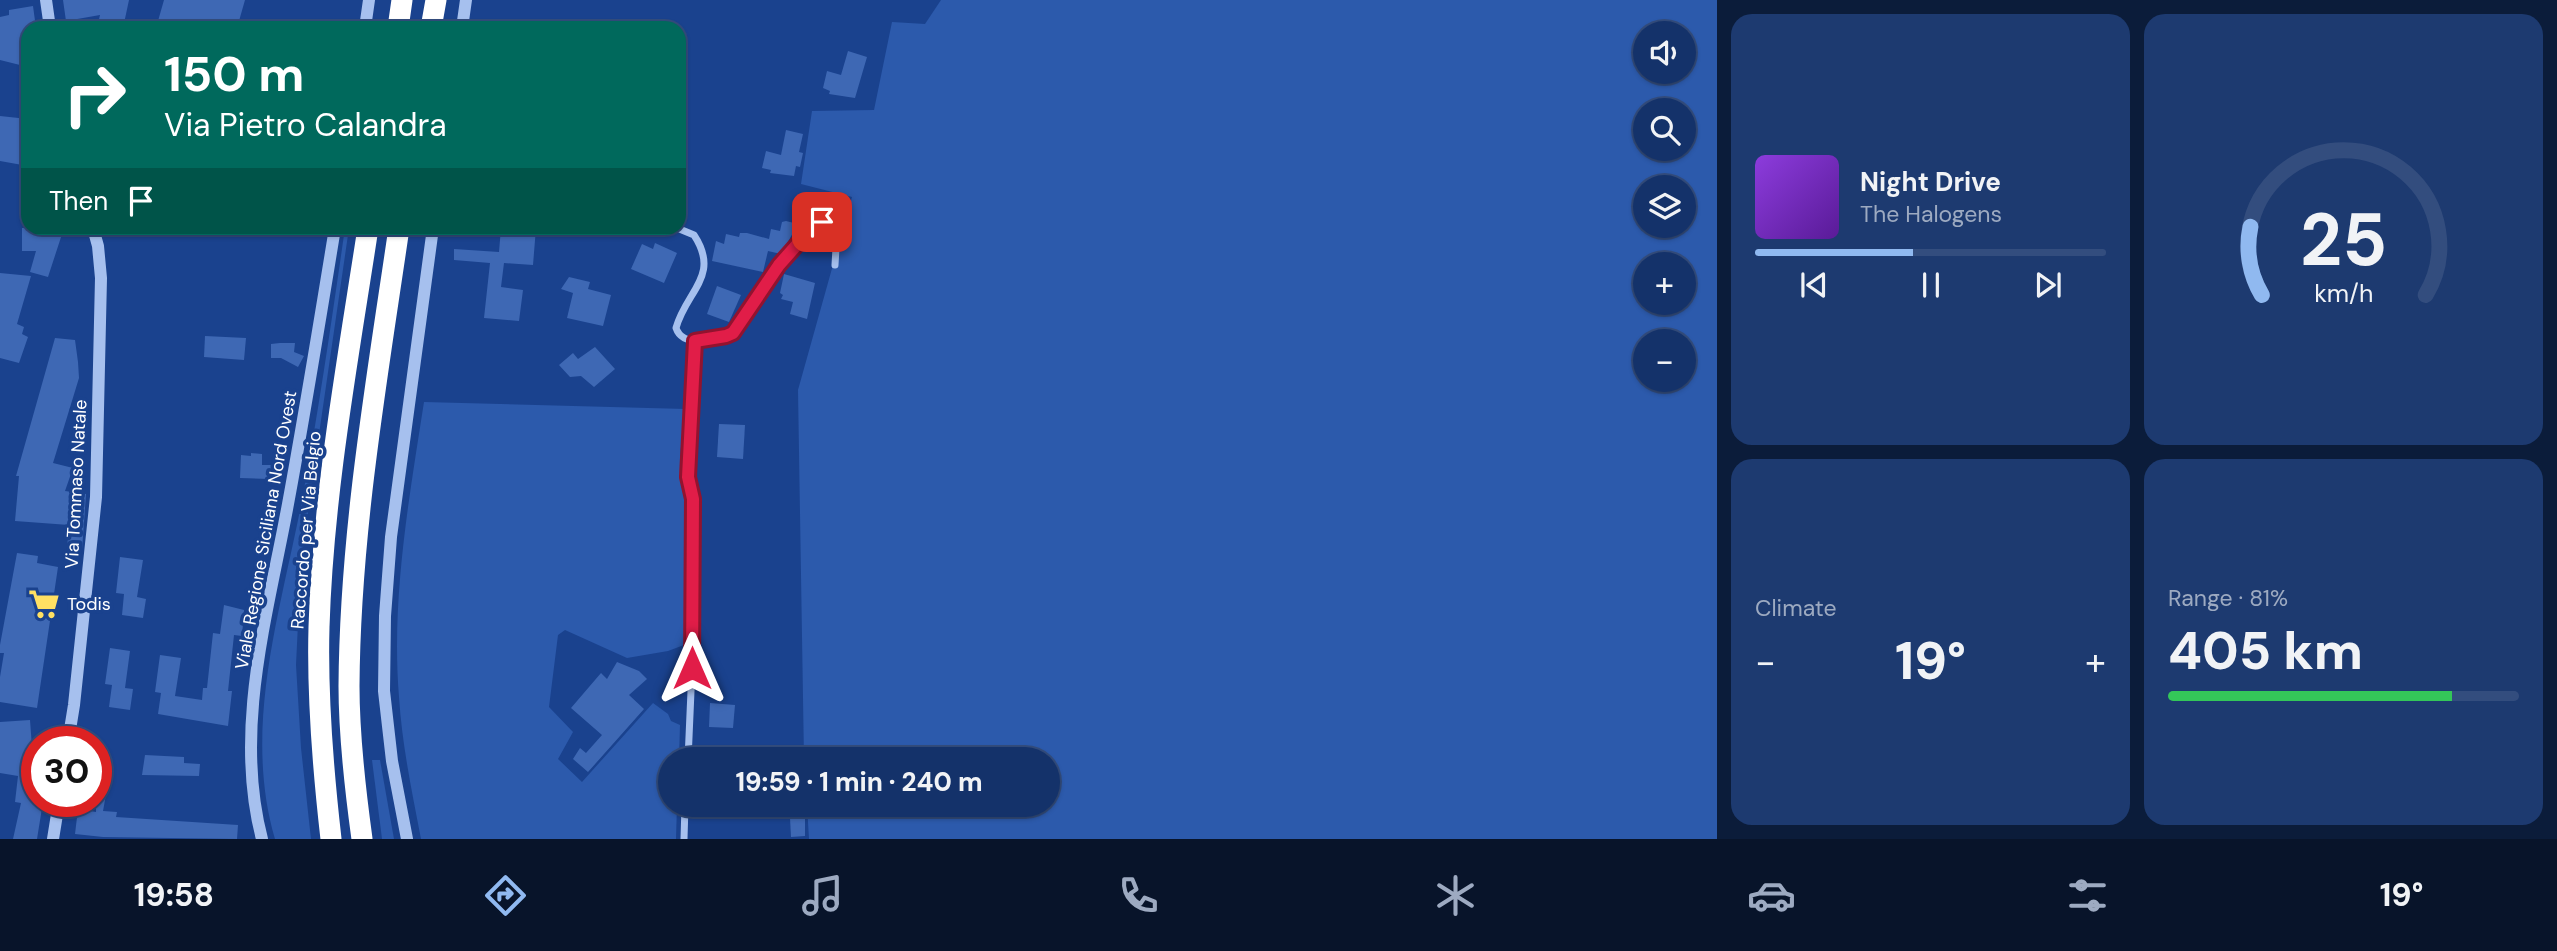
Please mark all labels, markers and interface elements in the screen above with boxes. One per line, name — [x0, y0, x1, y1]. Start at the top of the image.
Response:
map controls — [1633, 21, 1696, 392]
button: sound — [1633, 21, 1696, 84]
text: 150 m — [164, 42, 304, 106]
icon: right — [49, 49, 140, 140]
button: search — [1633, 98, 1696, 161]
text: Via Pietro Calandra — [164, 104, 447, 146]
text: Night Drive — [1860, 165, 2001, 199]
button: layers — [1633, 175, 1696, 238]
icon: arrive — [122, 182, 160, 220]
text: Then — [49, 184, 108, 218]
pin — [792, 192, 852, 252]
text: 25 — [2300, 194, 2387, 289]
text: The Halogens — [1860, 199, 2002, 229]
icon: arrive — [803, 203, 841, 241]
button: + — [1633, 252, 1696, 315]
icon: previous — [1795, 266, 1833, 304]
icon: pause — [1912, 266, 1950, 304]
icon: next — [2029, 266, 2067, 304]
text: km/h — [2314, 277, 2373, 310]
button: − — [1633, 329, 1696, 392]
street label: Viale Regione Siciliana Nord Ovest — [230, 389, 302, 671]
street label: Via Tommaso Natale — [60, 399, 92, 569]
street label: Raccordo per Via Belgio — [285, 430, 327, 630]
text: Range · 81% — [2168, 583, 2288, 613]
supermarket icon: Todis — [27, 587, 61, 621]
place label: Todis — [67, 592, 111, 616]
text: Climate — [1755, 593, 1837, 623]
text: 405 km — [2168, 617, 2363, 685]
text: 19° — [1895, 627, 1966, 695]
position arrow — [655, 631, 729, 705]
text: − — [1755, 637, 1776, 687]
text: + — [2085, 637, 2106, 687]
speed limit sign: 30 — [21, 726, 112, 817]
text: 19:59 · 1 min · 240 m — [736, 765, 982, 799]
icon: directions — [481, 871, 530, 920]
icon: music — [798, 871, 847, 920]
icon: phone — [1114, 871, 1163, 920]
icon: climate — [1431, 871, 1480, 920]
icon: car — [1747, 871, 1796, 920]
icon: filters — [2063, 871, 2112, 920]
text: 19:58 — [134, 874, 214, 916]
text: 19° — [2380, 874, 2423, 916]

